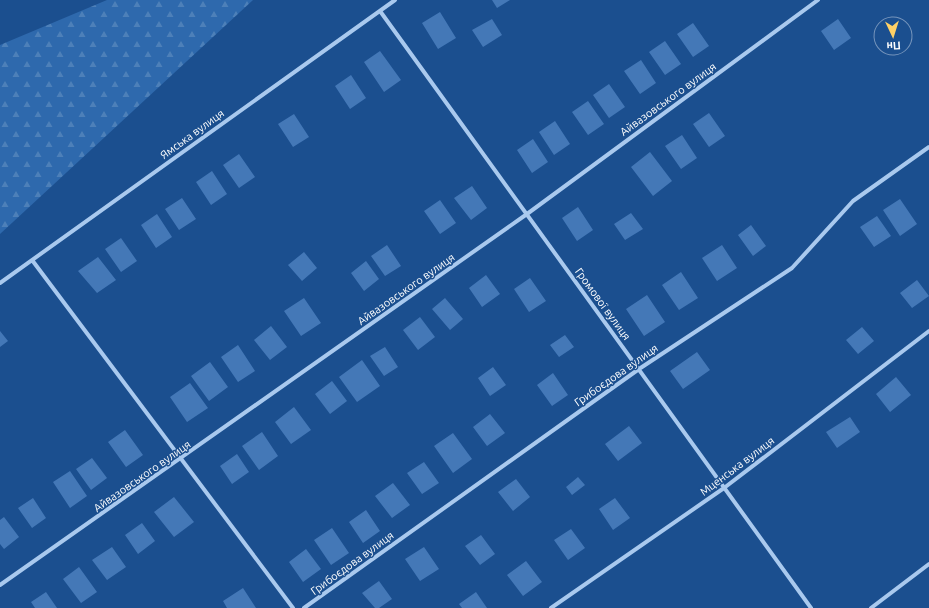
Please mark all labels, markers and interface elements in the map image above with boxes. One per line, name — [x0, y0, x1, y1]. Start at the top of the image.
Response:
north arrow — [873, 16, 913, 56]
text: Пн — [886, 39, 901, 52]
street label: Айвазовського вулиця — [618, 60, 718, 138]
street label: Ямська вулиця — [158, 107, 226, 161]
street label: Айвазовського вулиця — [355, 251, 457, 327]
street label: Громової вулиця — [573, 266, 633, 342]
street label: Грибоєдова вулиця — [572, 342, 660, 408]
street label: Мценська вулиця — [698, 434, 776, 498]
street label: Айвазовського вулиця — [91, 438, 193, 514]
street label: Грибоєдова вулиця — [308, 529, 396, 597]

